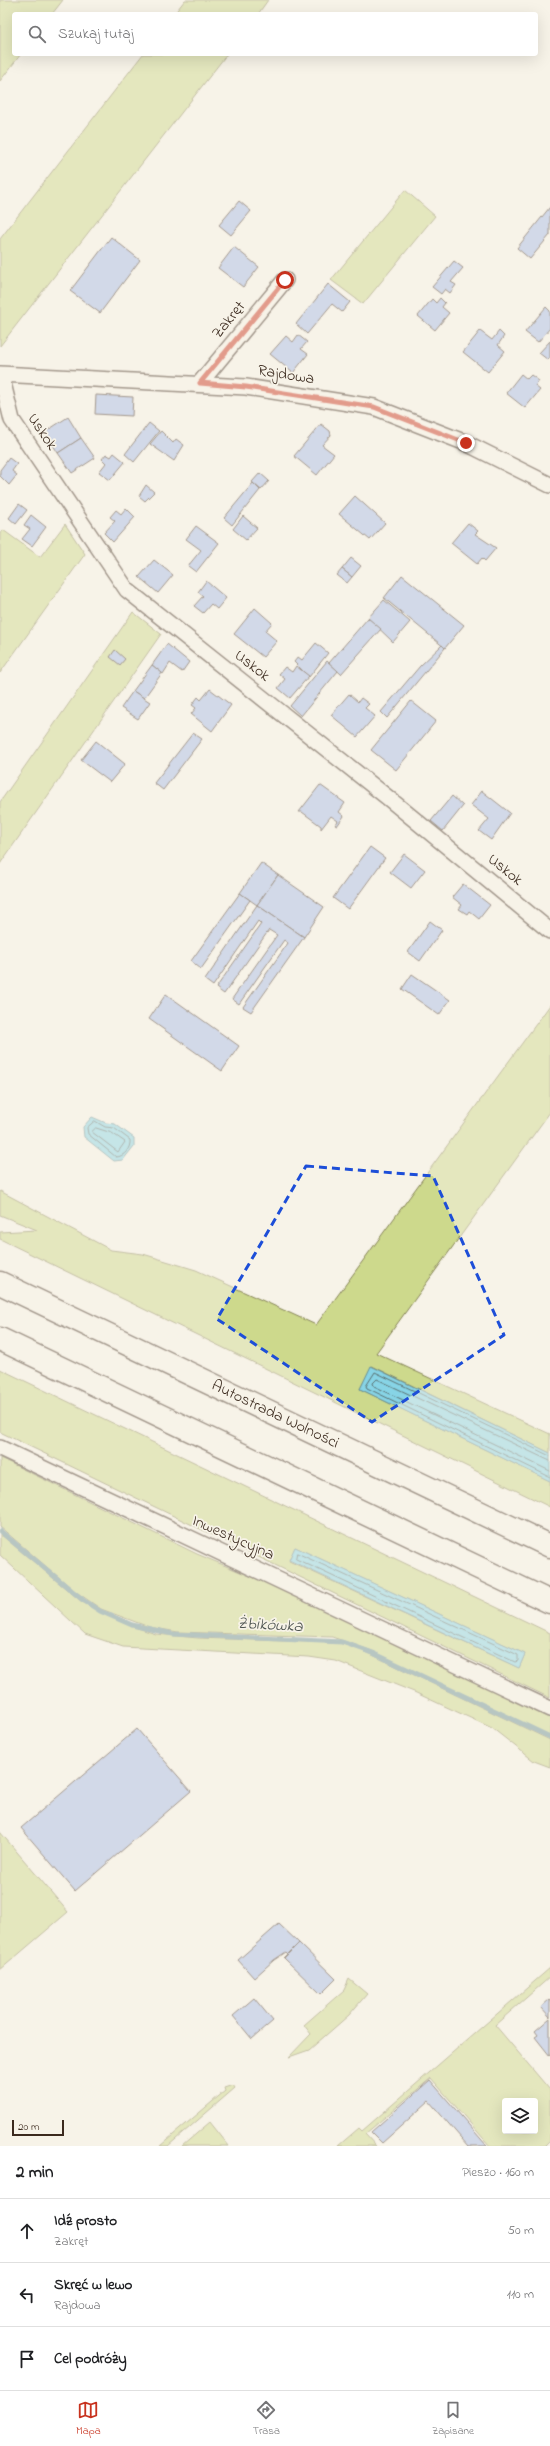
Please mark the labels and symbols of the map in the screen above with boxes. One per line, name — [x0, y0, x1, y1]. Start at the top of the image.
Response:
route start — [276, 271, 294, 289]
street label: Zakręt — [206, 296, 252, 344]
street label: Rajdowa — [256, 359, 316, 391]
street label: Uskok — [21, 409, 64, 456]
route end — [457, 434, 475, 452]
street label: Uskok — [229, 644, 276, 688]
street label: Uskok — [482, 848, 529, 893]
street label: Autostrada Wolności — [207, 1374, 343, 1455]
street label: Inwestycyjna — [188, 1509, 278, 1567]
water label: Żbikówka — [237, 1611, 304, 1639]
scale bar — [12, 2118, 64, 2137]

